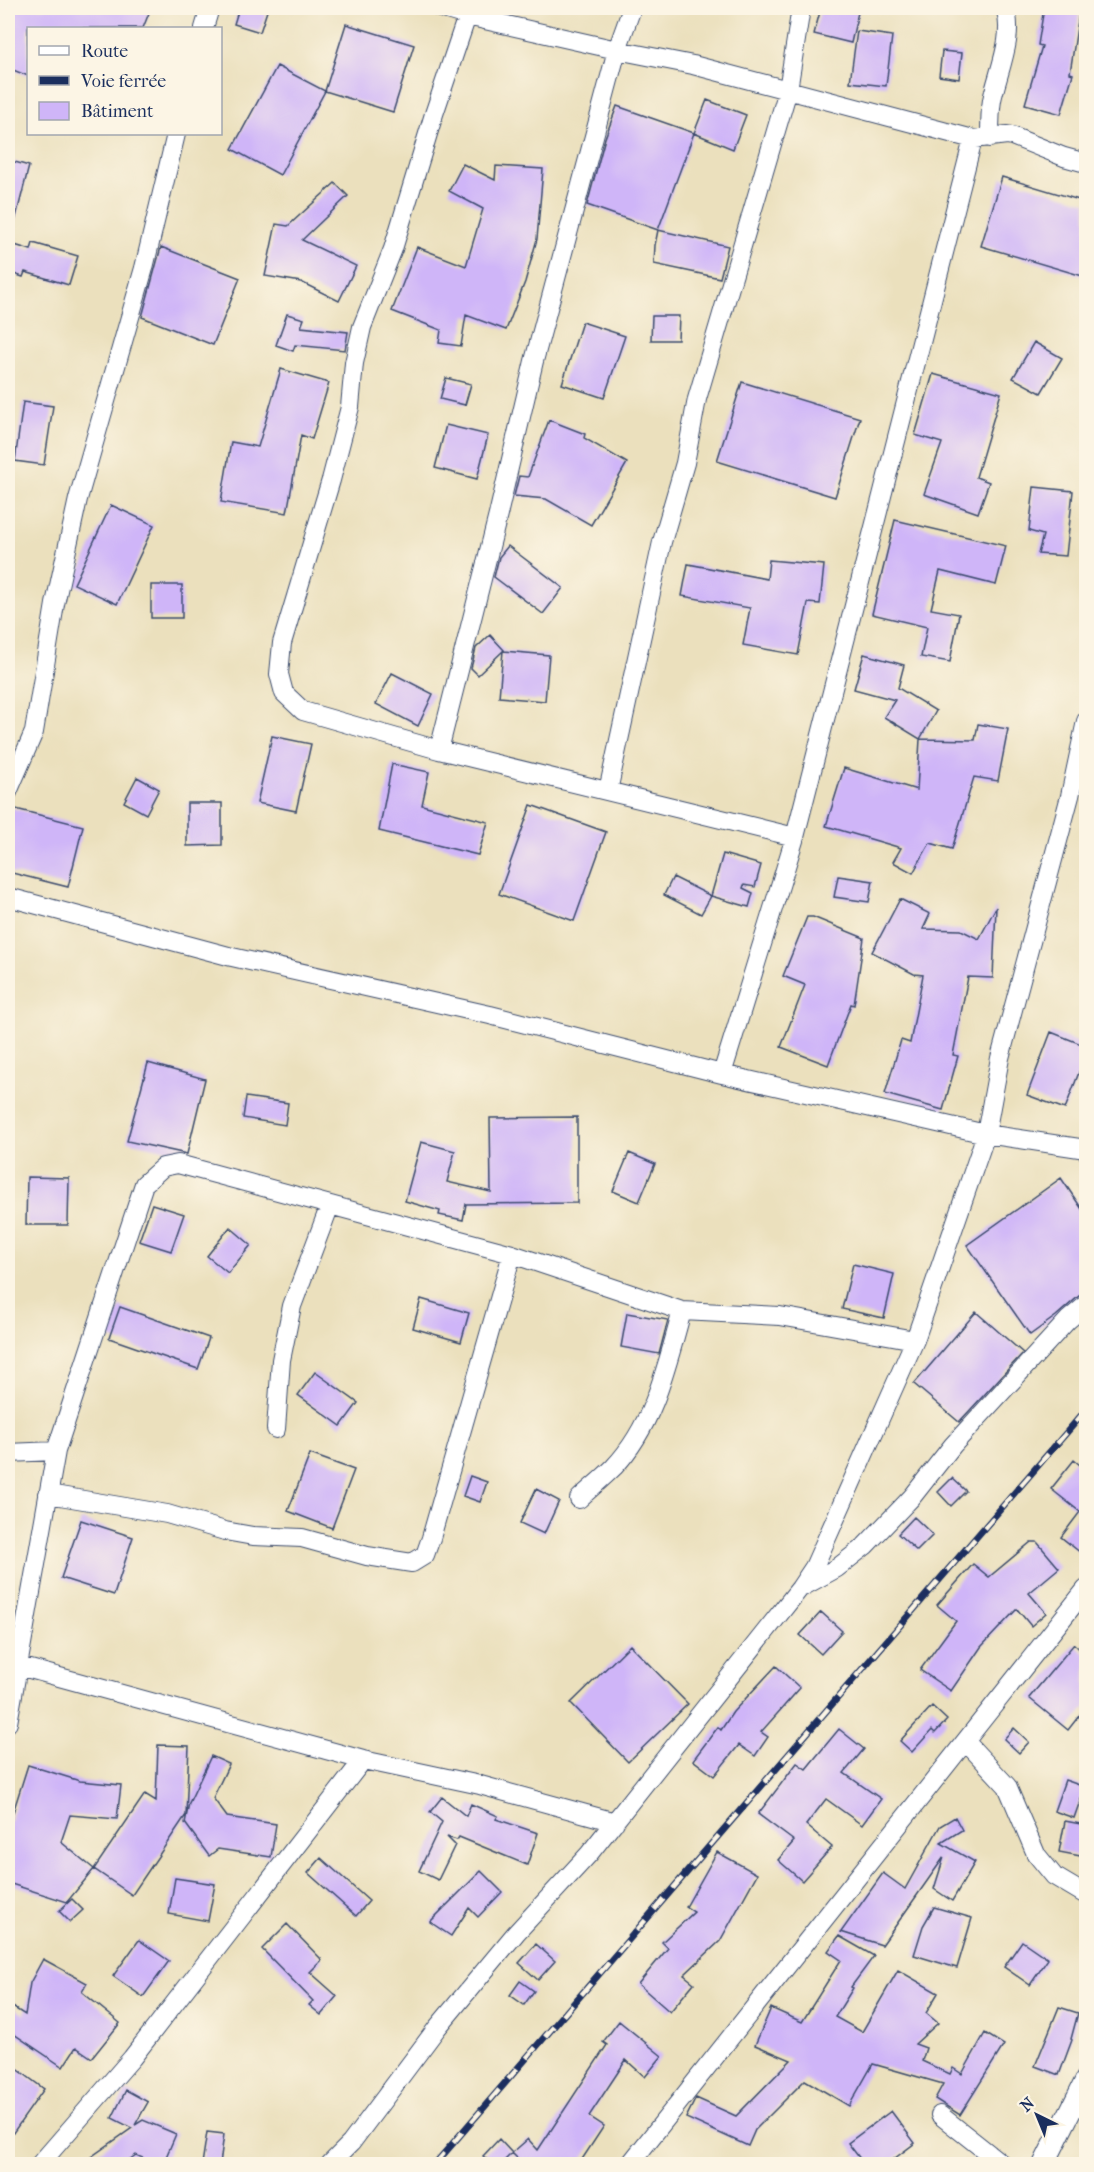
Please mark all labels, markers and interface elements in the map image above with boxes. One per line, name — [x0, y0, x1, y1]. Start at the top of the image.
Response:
legend — [27, 27, 222, 135]
text: Route — [81, 41, 128, 62]
text: Voie ferrée — [80, 71, 166, 92]
text: Bâtiment — [81, 101, 154, 122]
north arrow — [1007, 2085, 1067, 2145]
text: N — [1016, 2093, 1039, 2115]

